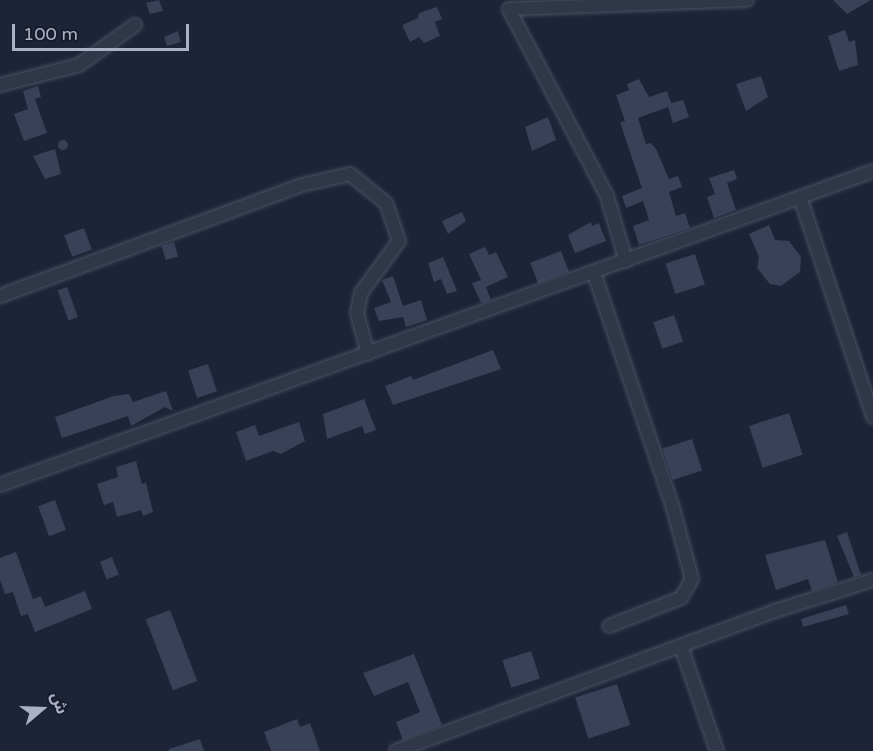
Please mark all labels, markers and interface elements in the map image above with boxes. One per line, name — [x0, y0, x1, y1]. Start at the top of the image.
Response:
scale bar — [15, 12, 192, 50]
text: 100 m — [23, 23, 78, 45]
north arrow — [12, 679, 72, 739]
text: ش — [46, 690, 72, 717]

